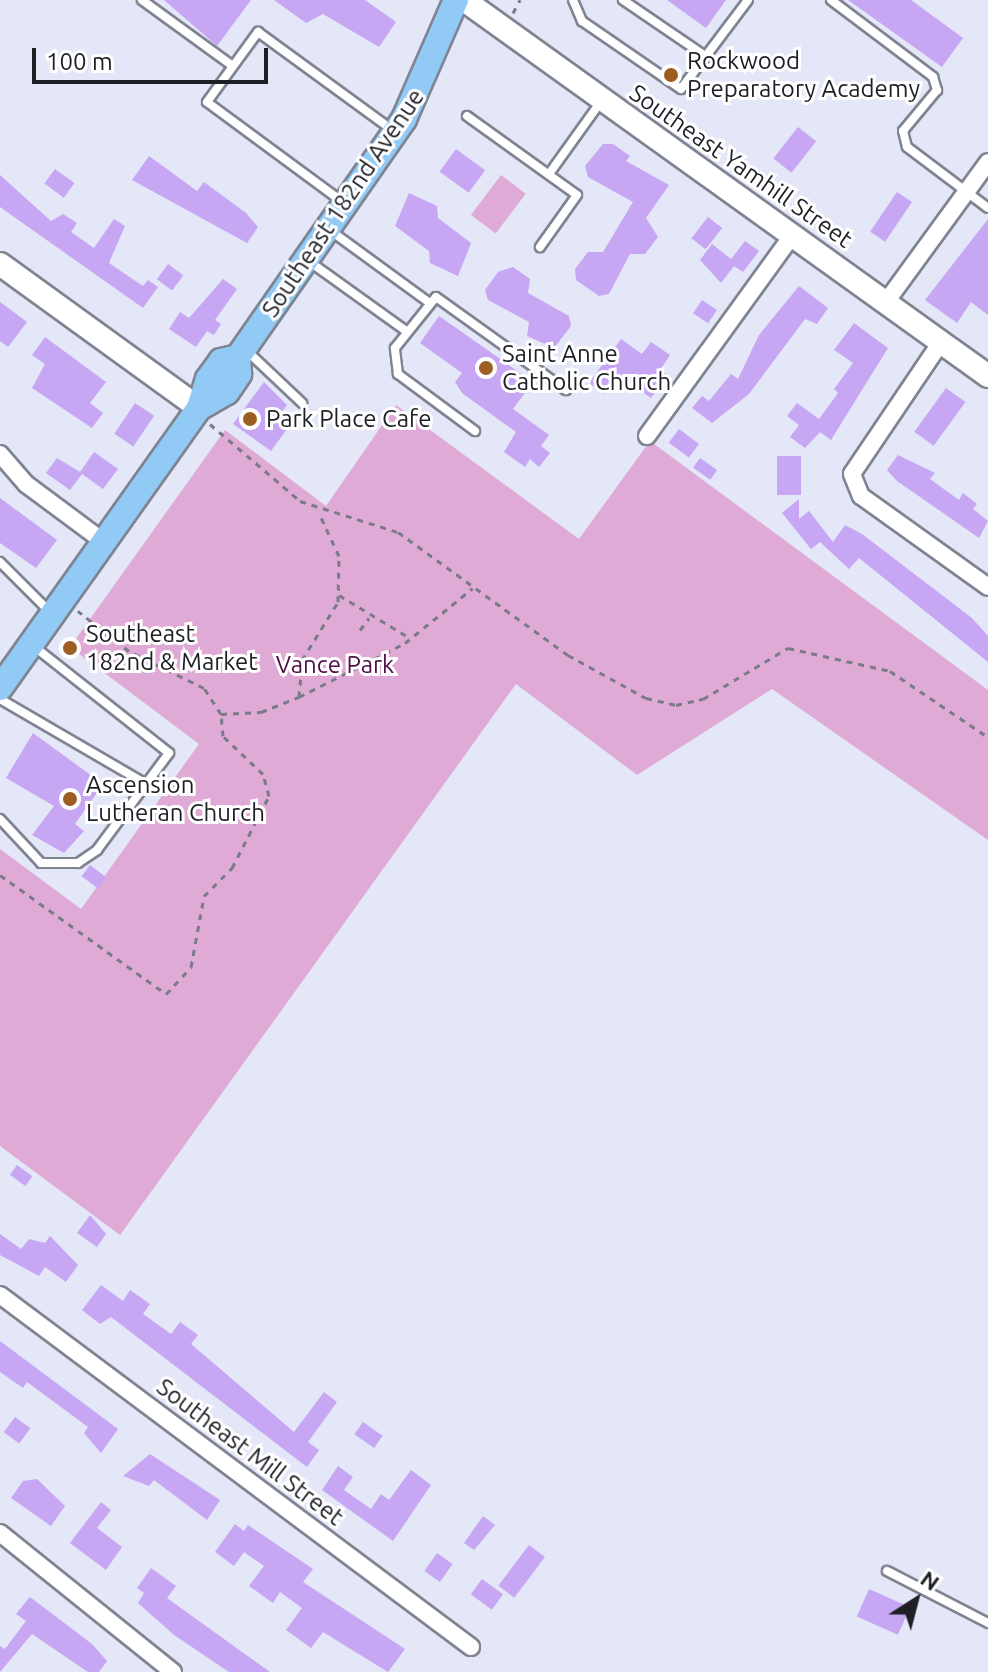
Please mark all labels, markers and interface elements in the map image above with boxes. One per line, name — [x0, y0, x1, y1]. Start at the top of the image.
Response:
scale bar — [36, 32, 272, 82]
place label: Rockwood Preparatory Academy — [687, 47, 920, 103]
text: 100 m — [46, 48, 113, 75]
marker: Rockwood Preparatory Academy — [662, 66, 680, 84]
street label: Southeast Yamhill Street — [624, 78, 858, 254]
street label: Southeast 182nd Avenue — [256, 83, 430, 323]
place label: Saint Anne Catholic Church — [502, 340, 671, 396]
marker: Saint Anne Catholic Church — [477, 359, 495, 377]
place label: Park Place Cafe — [266, 405, 431, 433]
marker: Park Place Cafe — [241, 410, 259, 428]
place label: Southeast 182nd & Market — [86, 620, 258, 676]
marker: Southeast 182nd & Market — [61, 639, 79, 657]
park label: Vance Park — [276, 651, 394, 679]
place label: Ascension Lutheran Church — [86, 771, 265, 827]
marker: Ascension Lutheran Church — [61, 790, 79, 808]
street label: Southeast Mill Street — [151, 1372, 349, 1532]
north arrow — [876, 1560, 956, 1640]
text: N — [916, 1565, 944, 1595]

